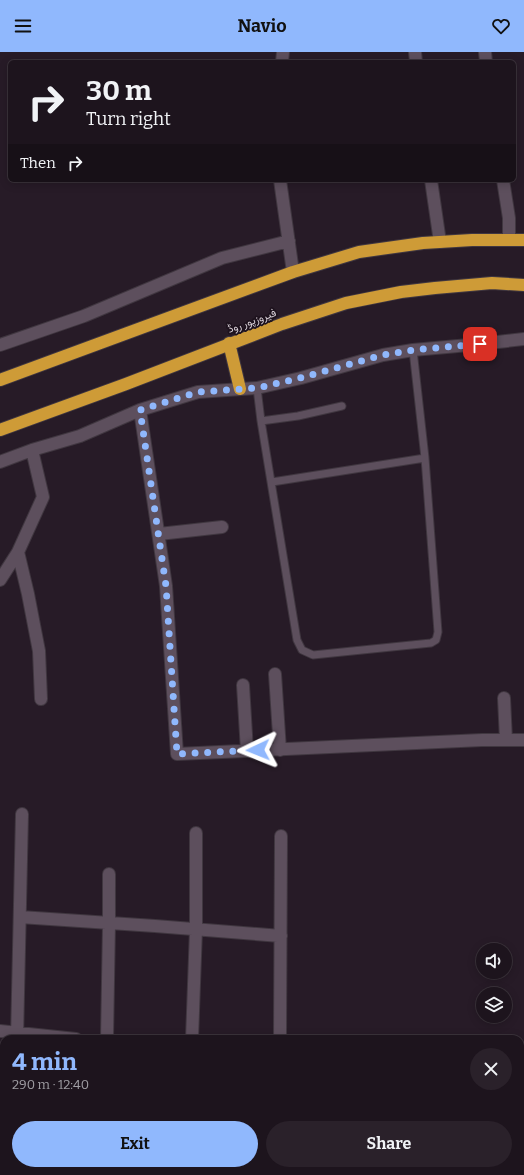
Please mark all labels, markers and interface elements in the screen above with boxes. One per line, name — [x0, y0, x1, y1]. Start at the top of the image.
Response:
icon: menu — [12, 15, 34, 37]
text: Navio — [237, 15, 287, 37]
icon: heart — [490, 15, 512, 37]
text: 30 m — [86, 74, 152, 107]
icon: right — [20, 76, 72, 128]
text: Turn right — [86, 108, 171, 130]
icon: right — [64, 152, 86, 174]
text: Then — [20, 154, 56, 172]
street label: فیروزپور روڈ — [226, 306, 278, 337]
pin — [463, 327, 497, 361]
icon: arrive — [469, 333, 491, 355]
position arrow — [237, 729, 279, 771]
map controls — [476, 943, 512, 1023]
button: sound — [476, 943, 512, 979]
button: layers — [476, 987, 512, 1023]
text: 4 min — [12, 1048, 77, 1076]
button: close — [470, 1048, 512, 1090]
text: 290 m · 12:40 — [12, 1077, 89, 1092]
button: Exit — [12, 1121, 258, 1167]
button: Share — [266, 1121, 512, 1167]

